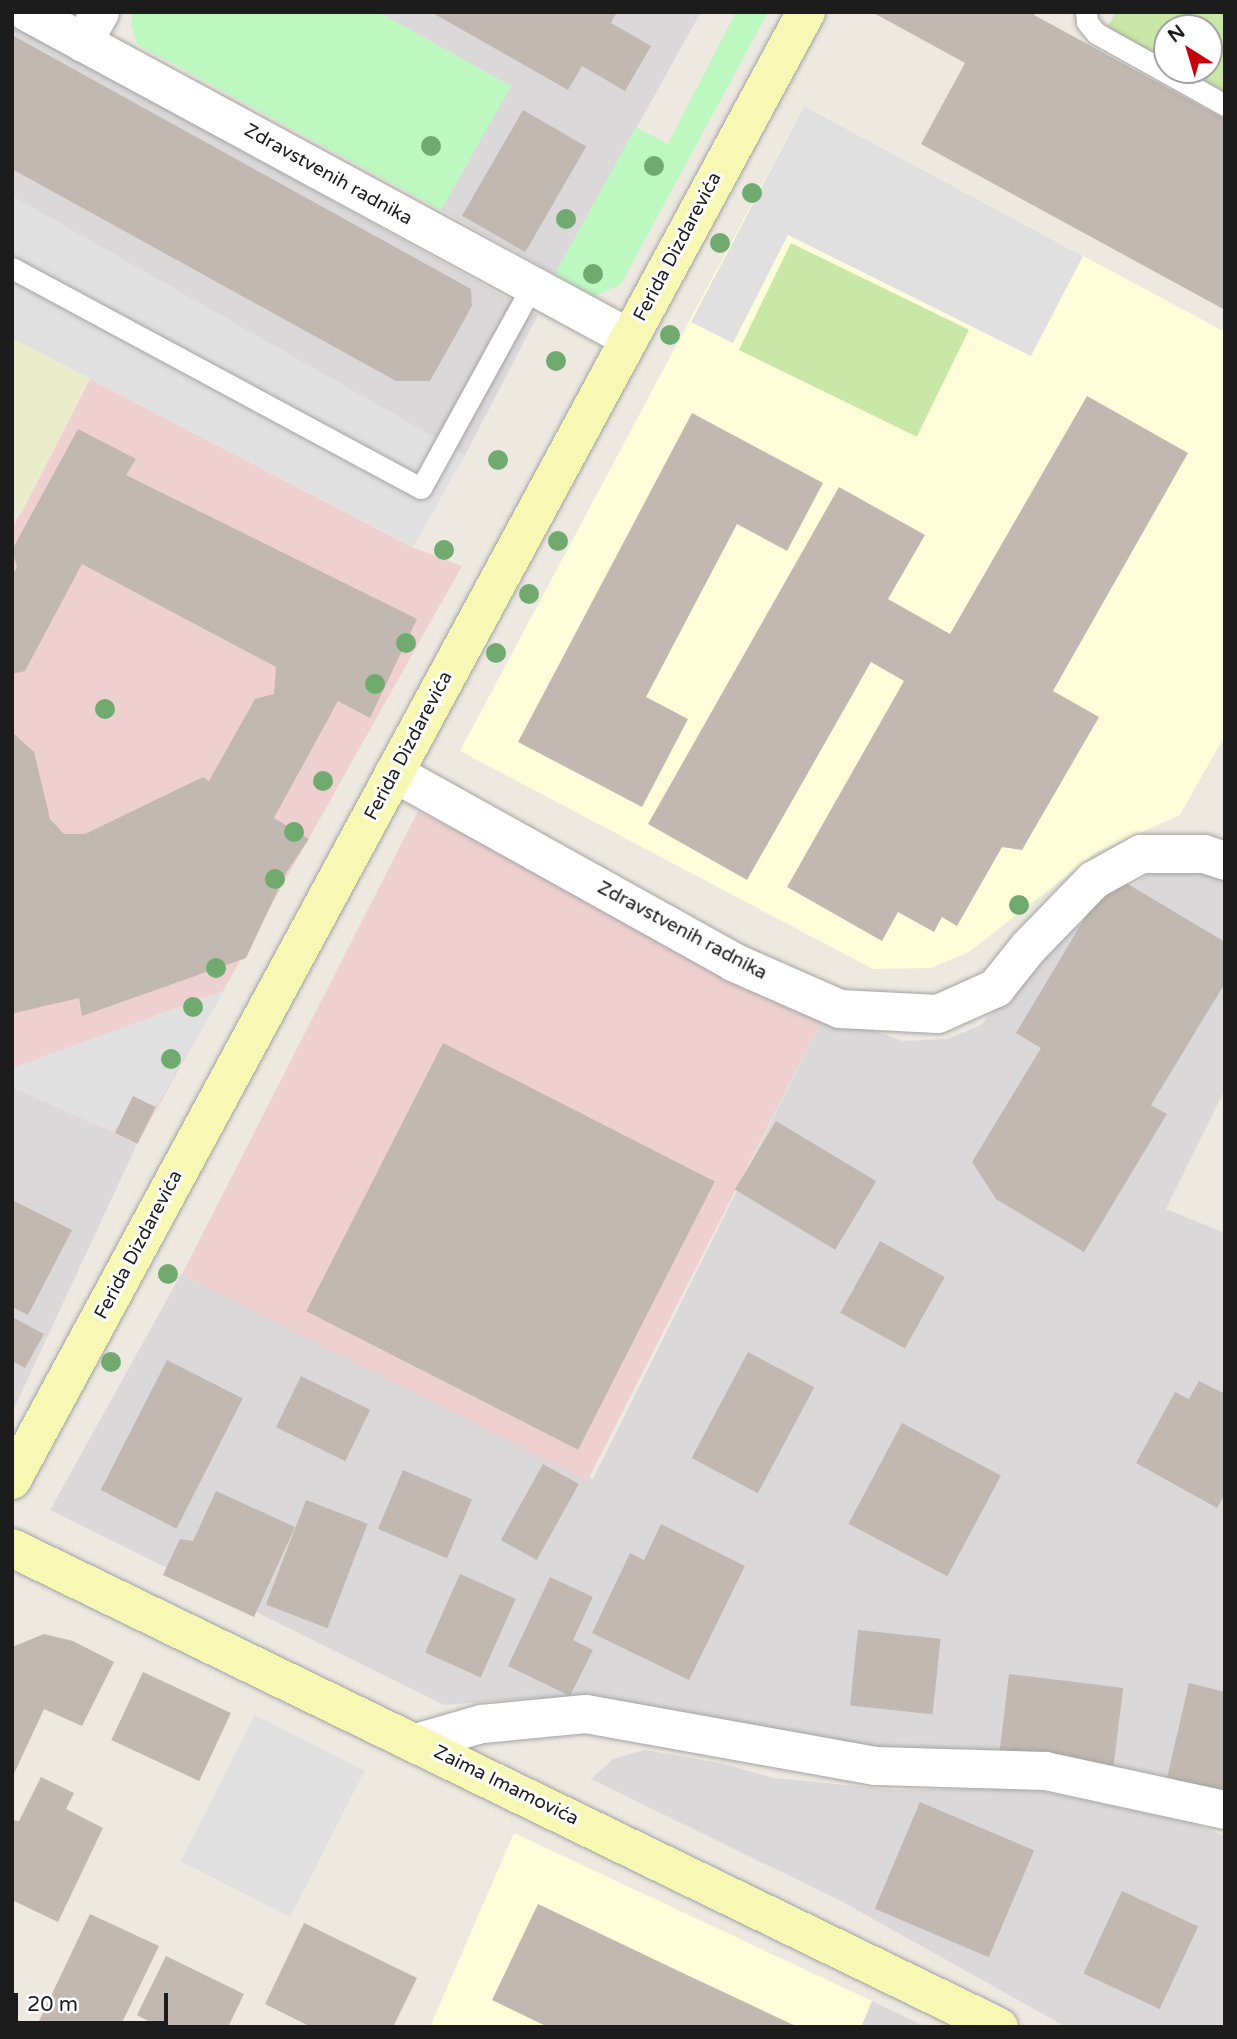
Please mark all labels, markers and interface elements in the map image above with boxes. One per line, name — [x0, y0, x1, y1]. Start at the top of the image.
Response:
north arrow — [1153, 14, 1223, 84]
text: N — [1164, 20, 1189, 47]
street label: Zdravstvenih radnika — [240, 119, 416, 231]
street label: Ferida Dizdarevića — [629, 169, 727, 325]
street label: Ferida Dizdarevića — [360, 668, 458, 824]
street label: Zdravstvenih radnika — [593, 877, 771, 985]
street label: Ferida Dizdarevića — [90, 1167, 188, 1323]
street label: Zaima Imamovića — [430, 1741, 582, 1831]
scale bar — [18, 1980, 172, 2024]
text: 20 m — [27, 1992, 78, 2017]

